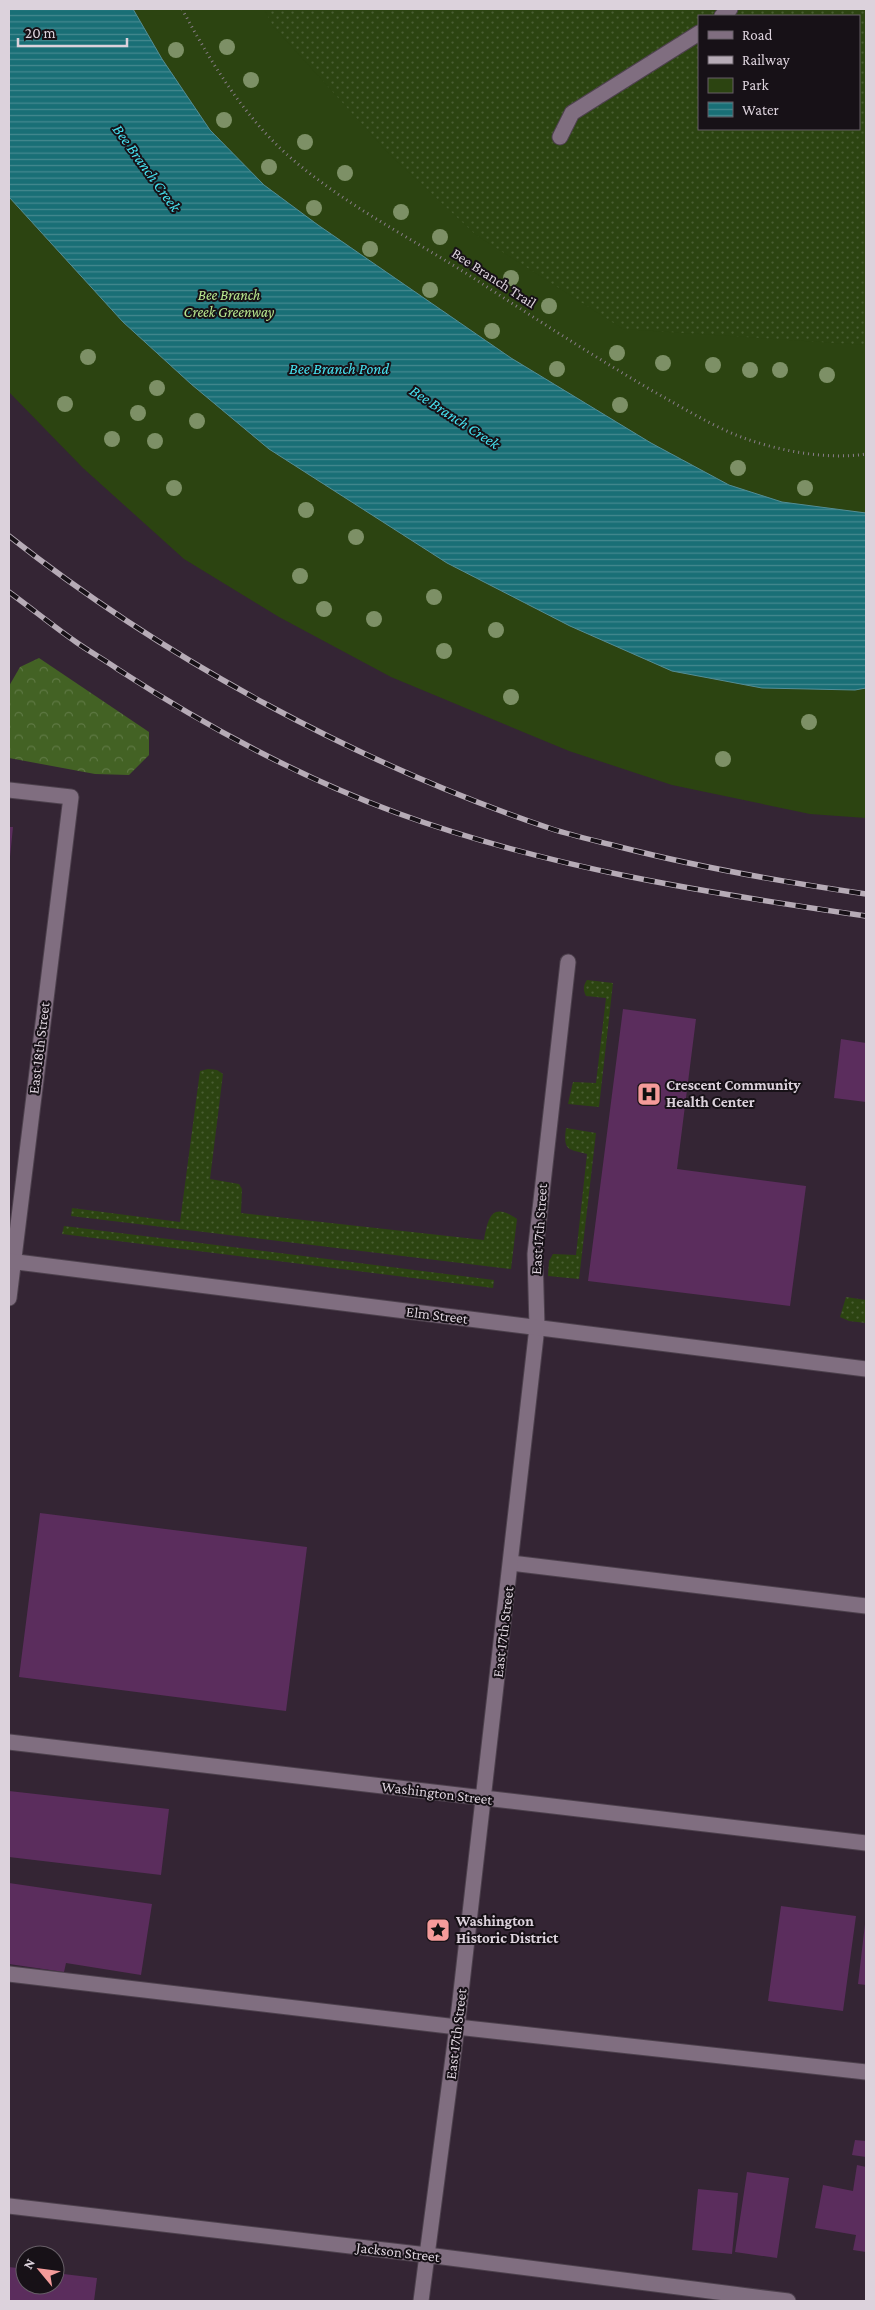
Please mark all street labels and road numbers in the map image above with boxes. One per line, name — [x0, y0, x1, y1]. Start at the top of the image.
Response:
street label: Bee Branch Trail — [449, 245, 539, 311]
street label: East 18th Street — [25, 1000, 53, 1095]
street label: East 17th Street — [528, 1182, 550, 1275]
street label: Elm Street — [405, 1303, 470, 1327]
street label: East 17th Street — [489, 1585, 517, 1678]
street label: Washington Street — [381, 1778, 494, 1809]
street label: East 17th Street — [442, 1987, 470, 2080]
street label: Jackson Street — [353, 2239, 442, 2266]

